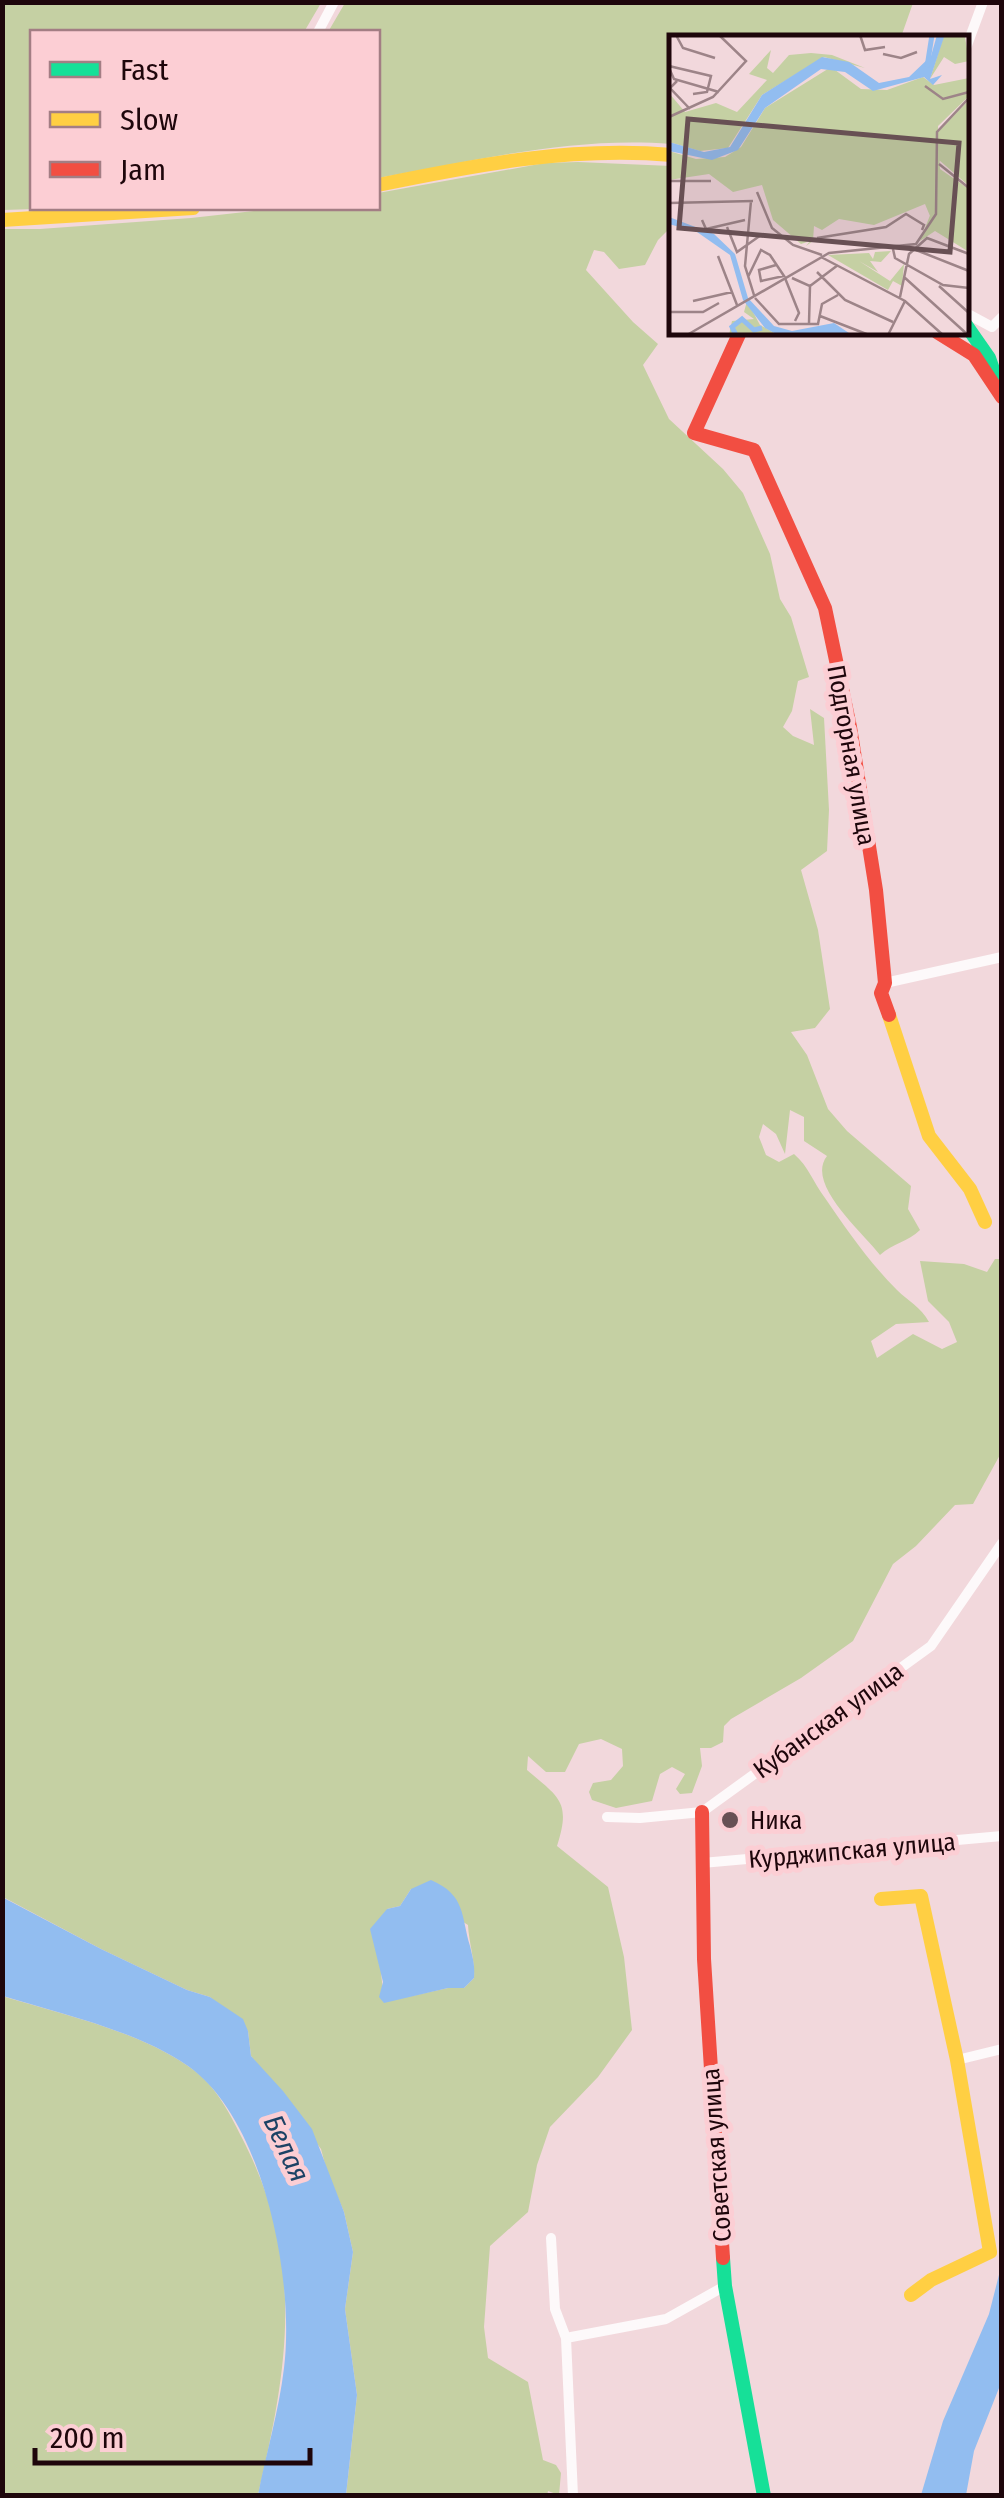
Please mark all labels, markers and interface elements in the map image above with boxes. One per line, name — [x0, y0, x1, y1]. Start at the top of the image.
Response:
legend — [30, 30, 380, 210]
inset map — [669, 35, 969, 335]
text: Fast — [120, 52, 169, 88]
text: Slow — [120, 102, 178, 138]
text: Jam — [120, 152, 166, 188]
street label: Подгорная улица — [820, 663, 882, 848]
street label: Кубанская улица — [748, 1656, 909, 1785]
place label: Ника — [750, 1806, 802, 1836]
marker: Ника — [719, 1809, 741, 1831]
street label: Курджипская улица — [747, 1827, 957, 1875]
street label: Советская улица — [696, 2067, 738, 2243]
water label: Белая — [257, 2109, 316, 2187]
scale bar — [35, 2403, 310, 2465]
text: 200 m — [50, 2420, 125, 2456]

